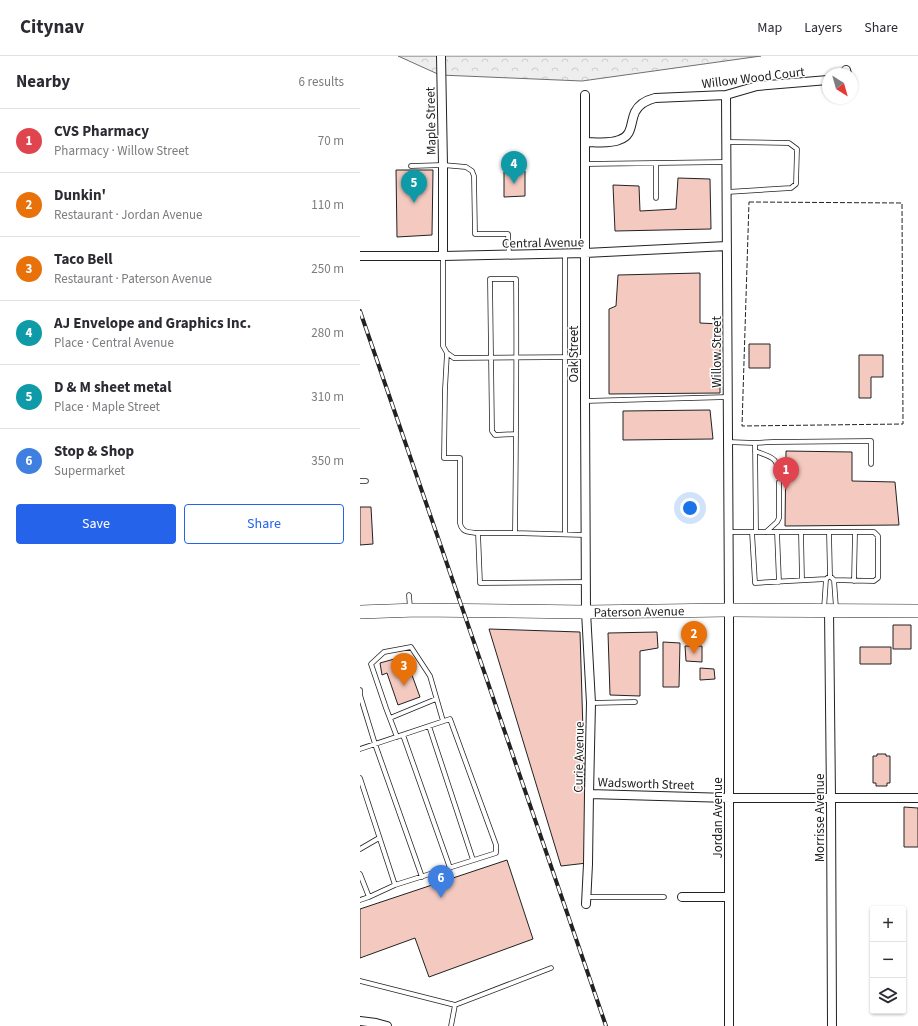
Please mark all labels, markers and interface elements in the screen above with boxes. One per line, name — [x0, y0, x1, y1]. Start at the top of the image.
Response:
text: Citynav — [20, 14, 84, 41]
text: Map — [757, 18, 782, 38]
text: Layers — [804, 18, 842, 38]
text: Share — [864, 18, 898, 38]
street label: Willow Wood Court — [701, 63, 806, 93]
north arrow — [822, 68, 858, 104]
text: Nearby — [16, 70, 70, 94]
text: 6 results — [299, 73, 344, 91]
street label: Maple Street — [421, 86, 441, 155]
text: CVS Pharmacy — [54, 121, 149, 142]
text: 1 — [26, 132, 32, 150]
text: 70 m — [318, 132, 344, 150]
text: Pharmacy · Willow Street — [54, 142, 189, 160]
pin: 4 — [501, 151, 527, 184]
pin: 5 — [401, 170, 427, 203]
text: Dunkin' — [54, 185, 106, 206]
text: 2 — [26, 196, 32, 214]
text: 110 m — [311, 196, 344, 214]
text: Restaurant · Jordan Avenue — [54, 206, 203, 224]
street label: Central Avenue — [502, 233, 584, 253]
text: Taco Bell — [54, 249, 113, 270]
text: 3 — [26, 260, 32, 278]
text: 250 m — [311, 260, 344, 278]
text: Restaurant · Paterson Avenue — [54, 270, 212, 288]
text: AJ Envelope and Graphics Inc. — [54, 313, 251, 334]
street label: Willow Street — [708, 316, 726, 388]
text: 4 — [26, 324, 32, 342]
text: 280 m — [311, 324, 344, 342]
street label: Oak Street — [565, 325, 583, 382]
text: Place · Central Avenue — [54, 334, 174, 352]
text: D & M sheet metal — [54, 377, 171, 398]
text: 5 — [26, 388, 32, 406]
text: 310 m — [311, 388, 344, 406]
text: Place · Maple Street — [54, 398, 160, 416]
text: Stop & Shop — [54, 441, 134, 462]
text: 6 — [26, 452, 32, 470]
text: 350 m — [311, 452, 344, 470]
pin: 1 — [773, 457, 799, 490]
text: Supermarket — [54, 462, 125, 480]
your location — [680, 498, 700, 518]
button: Save — [16, 504, 176, 544]
button: Share — [184, 504, 344, 544]
street label: Paterson Avenue — [594, 602, 684, 622]
pin: 2 — [681, 621, 707, 654]
pin: 3 — [391, 653, 417, 686]
street label: Curie Avenue — [569, 721, 589, 793]
street label: Wadsworth Street — [597, 773, 695, 795]
street label: Morrisse Avenue — [811, 774, 829, 862]
street label: Jordan Avenue — [709, 777, 727, 859]
pin: 6 — [428, 865, 454, 898]
map controls — [870, 906, 906, 1014]
button: + — [870, 906, 906, 942]
button: − — [870, 942, 906, 978]
button: layers — [870, 978, 906, 1014]

